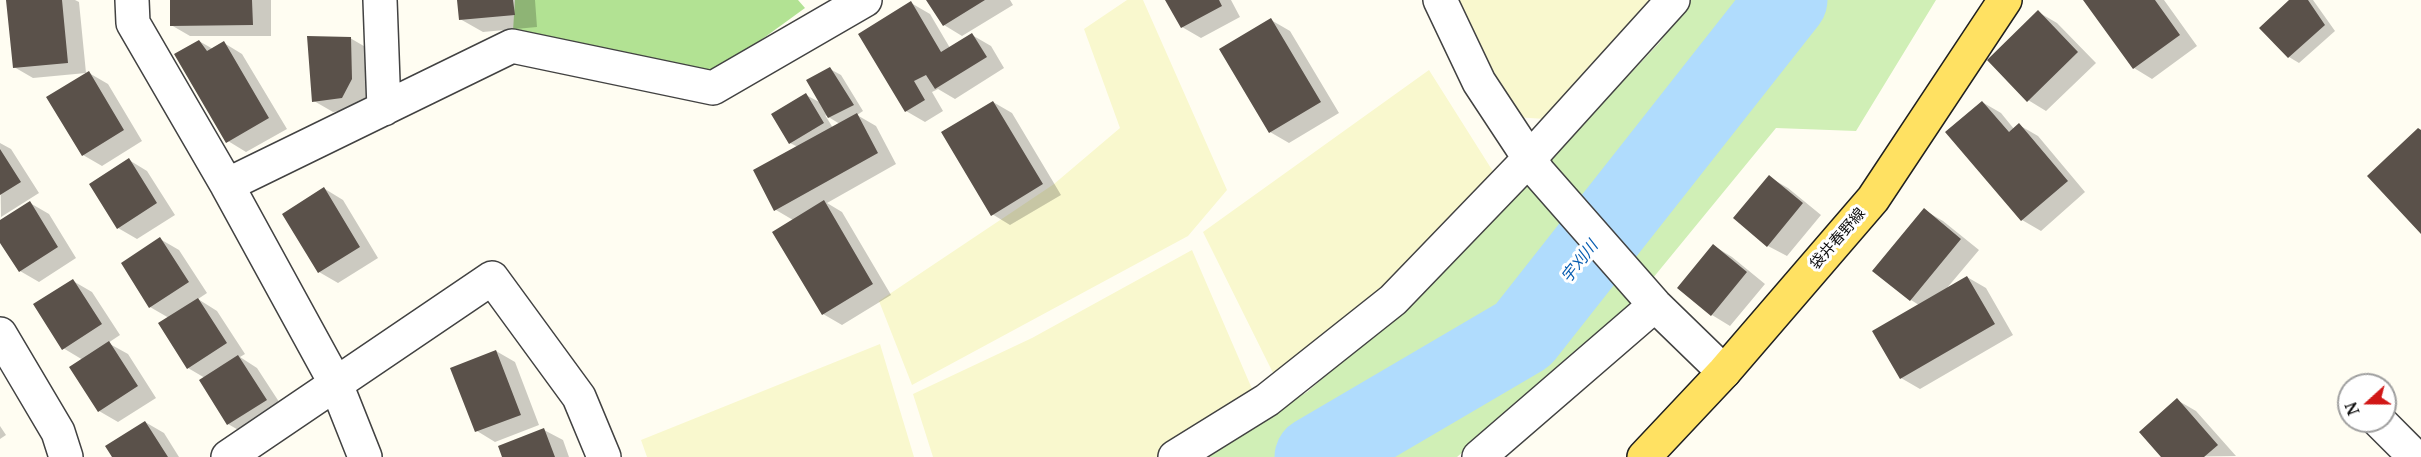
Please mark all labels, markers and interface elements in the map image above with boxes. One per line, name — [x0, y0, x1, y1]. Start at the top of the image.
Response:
street label: 袋井春野線 — [1807, 205, 1869, 273]
water label: 宇刈川 — [1558, 237, 1602, 287]
north arrow — [2337, 373, 2397, 433]
text: N — [2340, 399, 2365, 419]

